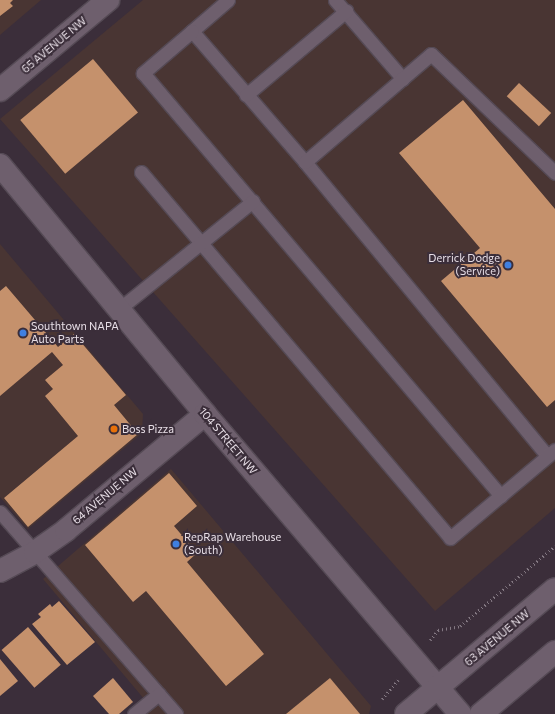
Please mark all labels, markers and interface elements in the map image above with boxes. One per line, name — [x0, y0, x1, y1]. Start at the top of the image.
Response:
street label: 65 AVENUE NW — [19, 14, 89, 76]
place label: Derrick Dodge (Service) — [428, 252, 500, 278]
marker: Derrick Dodge (Service) — [503, 260, 513, 270]
place label: Southtown NAPA Auto Parts — [31, 320, 119, 346]
marker: Southtown NAPA Auto Parts — [18, 328, 28, 338]
street label: 104 STREET NW — [196, 405, 260, 477]
place label: Boss Pizza — [122, 422, 174, 436]
marker: Boss Pizza — [109, 424, 119, 434]
street label: 64 AVENUE NW — [70, 465, 140, 527]
place label: RepRap Warehouse (South) — [184, 531, 281, 557]
marker: RepRap Warehouse (South) — [171, 539, 181, 549]
street label: 63 AVENUE NW — [462, 607, 532, 669]

